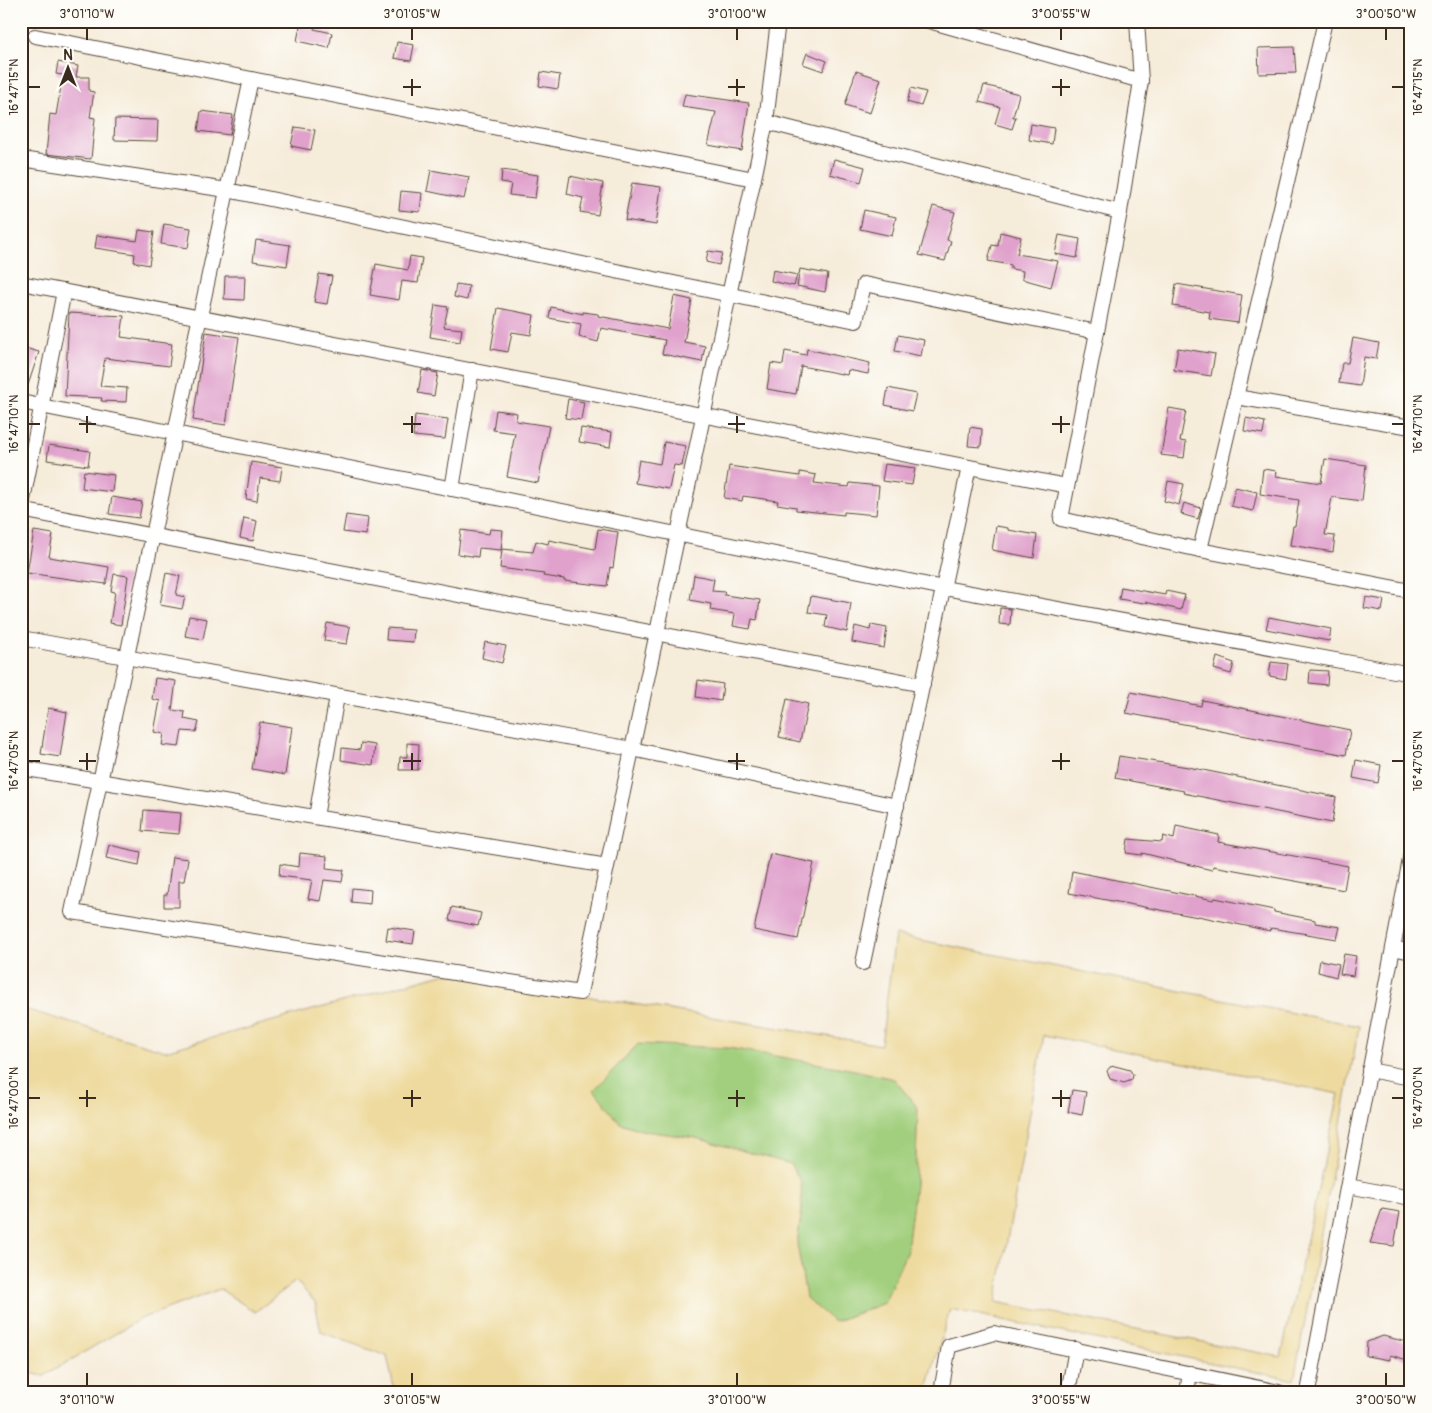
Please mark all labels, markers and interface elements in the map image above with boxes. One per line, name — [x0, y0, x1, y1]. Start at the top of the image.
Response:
text: 3°01'10"W — [59, 7, 115, 22]
text: 3°01'05"W — [383, 7, 441, 22]
text: 3°01'00"W — [708, 7, 766, 22]
text: 3°00'55"W — [1032, 7, 1090, 22]
text: 3°00'50"W — [1356, 7, 1416, 22]
north arrow — [42, 42, 92, 92]
text: N — [63, 47, 73, 64]
text: 16°47'15"N — [7, 59, 22, 115]
text: 16°47'15"N — [1411, 59, 1426, 115]
text: 16°47'10"N — [7, 395, 22, 453]
text: 16°47'10"N — [1411, 395, 1426, 453]
text: 16°47'05"N — [7, 731, 22, 791]
text: 16°47'05"N — [1411, 731, 1426, 791]
text: 16°47'00"N — [7, 1067, 22, 1129]
text: 16°47'00"N — [1411, 1067, 1426, 1129]
text: 3°01'10"W — [59, 1393, 115, 1408]
text: 3°01'05"W — [383, 1393, 441, 1408]
text: 3°01'00"W — [708, 1393, 766, 1408]
text: 3°00'55"W — [1032, 1393, 1090, 1408]
text: 3°00'50"W — [1356, 1393, 1416, 1408]

